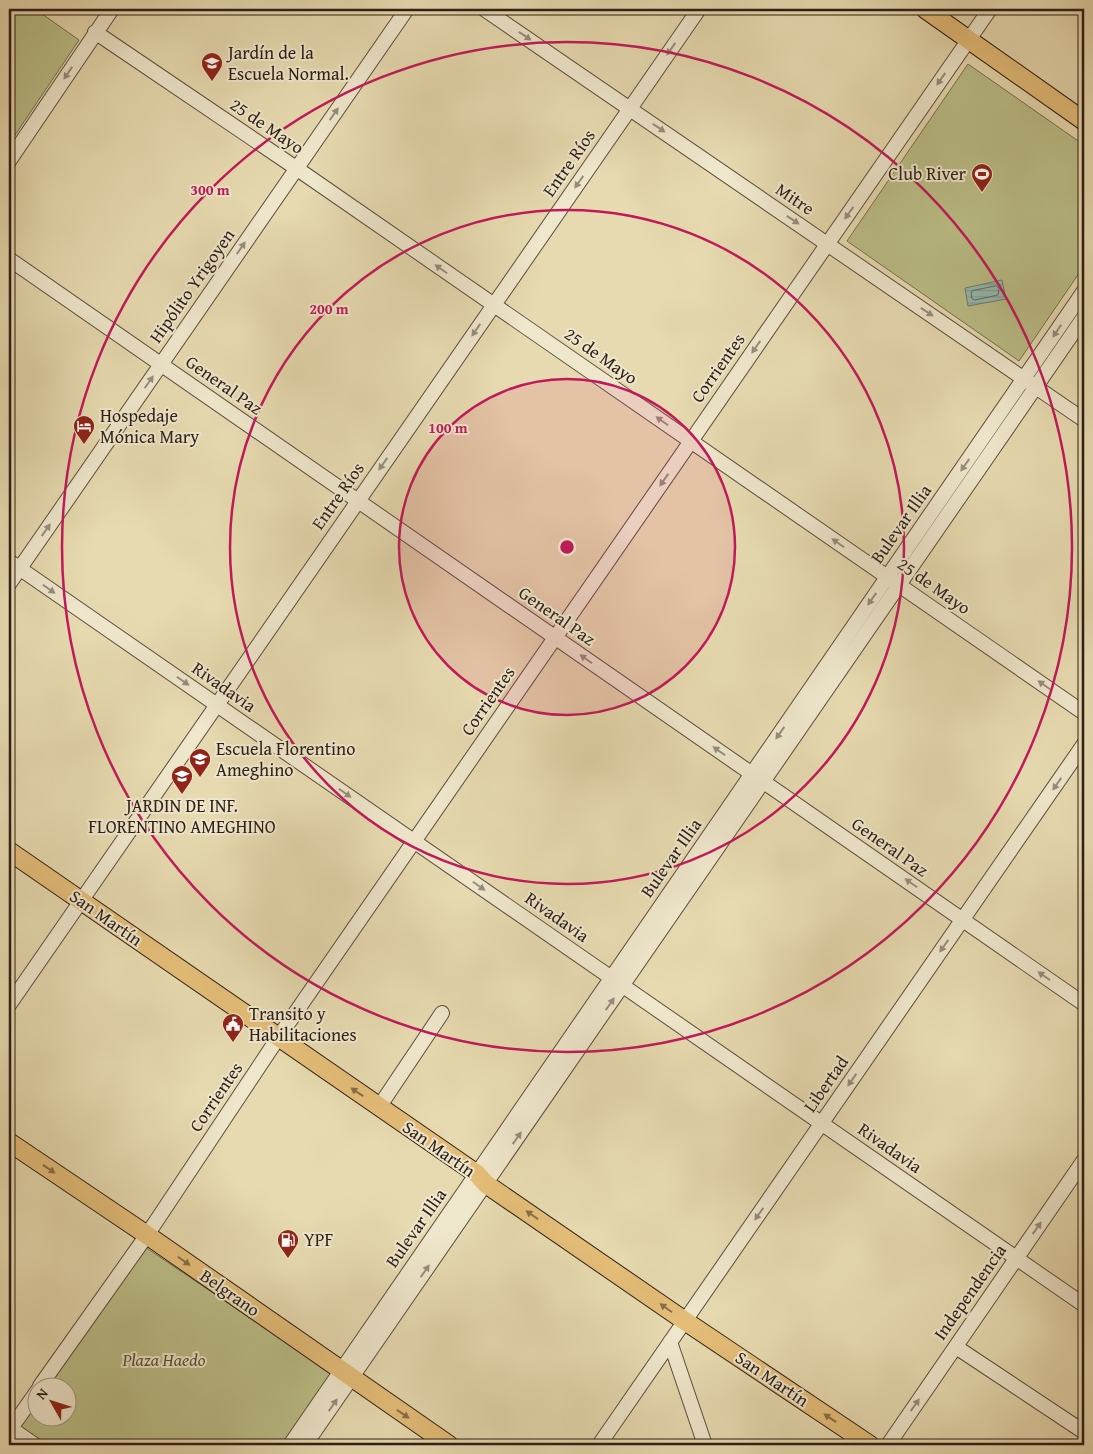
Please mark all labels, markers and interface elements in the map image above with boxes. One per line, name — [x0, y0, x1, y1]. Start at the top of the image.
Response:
one-way arrow — [518, 31, 531, 41]
place label: Jardín de la Escuela Normal. — [226, 39, 349, 87]
one-way arrow — [666, 42, 676, 56]
school or university icon: Jardín de la Escuela Normal. — [200, 51, 224, 82]
one-way arrow — [63, 66, 73, 80]
one-way arrow — [936, 72, 946, 86]
street label: 25 de Mayo — [225, 91, 310, 160]
one-way arrow — [329, 108, 339, 121]
street label: Entre Ríos — [535, 123, 602, 202]
one-way arrow — [652, 123, 665, 133]
place label: Club River — [888, 160, 967, 187]
sports icon: Club River — [970, 162, 994, 193]
one-way arrow — [574, 176, 584, 189]
street label: Mitre — [770, 176, 820, 221]
text: 300 m — [190, 179, 230, 200]
one-way arrow — [844, 206, 854, 220]
one-way arrow — [786, 215, 800, 225]
street label: Hipólito Yrigoyen — [142, 223, 241, 348]
one-way arrow — [236, 241, 246, 255]
one-way arrow — [435, 264, 448, 274]
text: 200 m — [309, 298, 349, 319]
one-way arrow — [920, 307, 934, 317]
street label: 25 de Mayo — [559, 320, 644, 391]
one-way arrow — [471, 323, 481, 337]
one-way arrow — [1052, 324, 1062, 338]
street label: Corrientes — [684, 327, 751, 408]
one-way arrow — [751, 340, 761, 353]
street label: General Paz — [180, 348, 268, 421]
one-way arrow — [144, 375, 154, 388]
place label: Hospedaje Mónica Mary — [100, 402, 199, 450]
hotel icon: Hospedaje Mónica Mary — [72, 414, 96, 445]
one-way arrow — [655, 416, 668, 426]
text: 100 m — [428, 417, 468, 438]
street label: Entre Ríos — [304, 456, 371, 535]
one-way arrow — [378, 457, 388, 471]
one-way arrow — [960, 458, 969, 472]
one-way arrow — [659, 473, 669, 487]
street label: Bulevar Illia — [863, 478, 938, 569]
one-way arrow — [41, 523, 51, 536]
centre of rings — [558, 538, 576, 556]
one-way arrow — [832, 538, 845, 548]
street label: 25 de Mayo — [892, 550, 977, 621]
street label: General Paz — [513, 579, 601, 652]
one-way arrow — [42, 584, 56, 594]
one-way arrow — [867, 592, 877, 606]
one-way arrow — [579, 654, 593, 664]
street label: Rivadavia — [187, 655, 262, 719]
street label: Corrientes — [454, 660, 521, 741]
one-way arrow — [176, 676, 189, 686]
one-way arrow — [1037, 680, 1051, 690]
one-way arrow — [775, 726, 785, 740]
place label: Escuela Florentino Ameghino — [216, 735, 355, 783]
one-way arrow — [713, 746, 726, 756]
school or university icon: Escuela Florentino Ameghino — [188, 747, 212, 778]
school or university icon: JARDIN DE INF. FLORENTINO AMEGHINO — [170, 764, 194, 795]
one-way arrow — [1052, 777, 1062, 791]
one-way arrow — [338, 788, 352, 798]
place label: JARDIN DE INF. FLORENTINO AMEGHINO — [88, 792, 276, 840]
street label: General Paz — [846, 810, 934, 883]
street label: Bulevar Illia — [633, 812, 708, 903]
one-way arrow — [904, 879, 917, 888]
one-way arrow — [472, 881, 485, 891]
street label: San Martín — [64, 883, 148, 953]
street label: Rivadavia — [520, 885, 595, 949]
one-way arrow — [939, 939, 949, 953]
one-way arrow — [1037, 971, 1051, 981]
one-way arrow — [605, 997, 615, 1011]
place label: Transito y Habilitaciones — [249, 1000, 357, 1048]
public building icon: Transito y Habilitaciones — [221, 1012, 245, 1043]
street label: Libertad — [796, 1050, 855, 1117]
street label: Corrientes — [182, 1056, 249, 1137]
one-way arrow — [847, 1073, 857, 1087]
one-way arrow — [350, 1087, 363, 1097]
street label: San Martín — [397, 1114, 481, 1184]
street label: Rivadavia — [853, 1116, 928, 1180]
one-way arrow — [512, 1131, 522, 1145]
one-way arrow — [42, 1165, 56, 1174]
street label: Bulevar Illia — [378, 1182, 453, 1273]
one-way arrow — [754, 1207, 764, 1220]
one-way arrow — [525, 1211, 539, 1220]
one-way arrow — [1032, 1221, 1042, 1235]
place label: YPF — [304, 1226, 333, 1253]
fuel station icon: YPF — [276, 1228, 300, 1259]
street label: Independencia — [927, 1238, 1013, 1345]
one-way arrow — [177, 1256, 190, 1266]
street label: Belgrano — [195, 1262, 266, 1323]
one-way arrow — [420, 1265, 430, 1278]
one-way arrow — [659, 1303, 673, 1313]
street label: San Martín — [730, 1344, 814, 1413]
park label: Plaza Haedo — [121, 1346, 206, 1373]
north arrow — [28, 1376, 78, 1426]
text: N — [31, 1383, 53, 1404]
one-way arrow — [328, 1398, 338, 1412]
one-way arrow — [910, 1398, 920, 1412]
one-way arrow — [396, 1409, 410, 1419]
one-way arrow — [823, 1413, 836, 1423]

